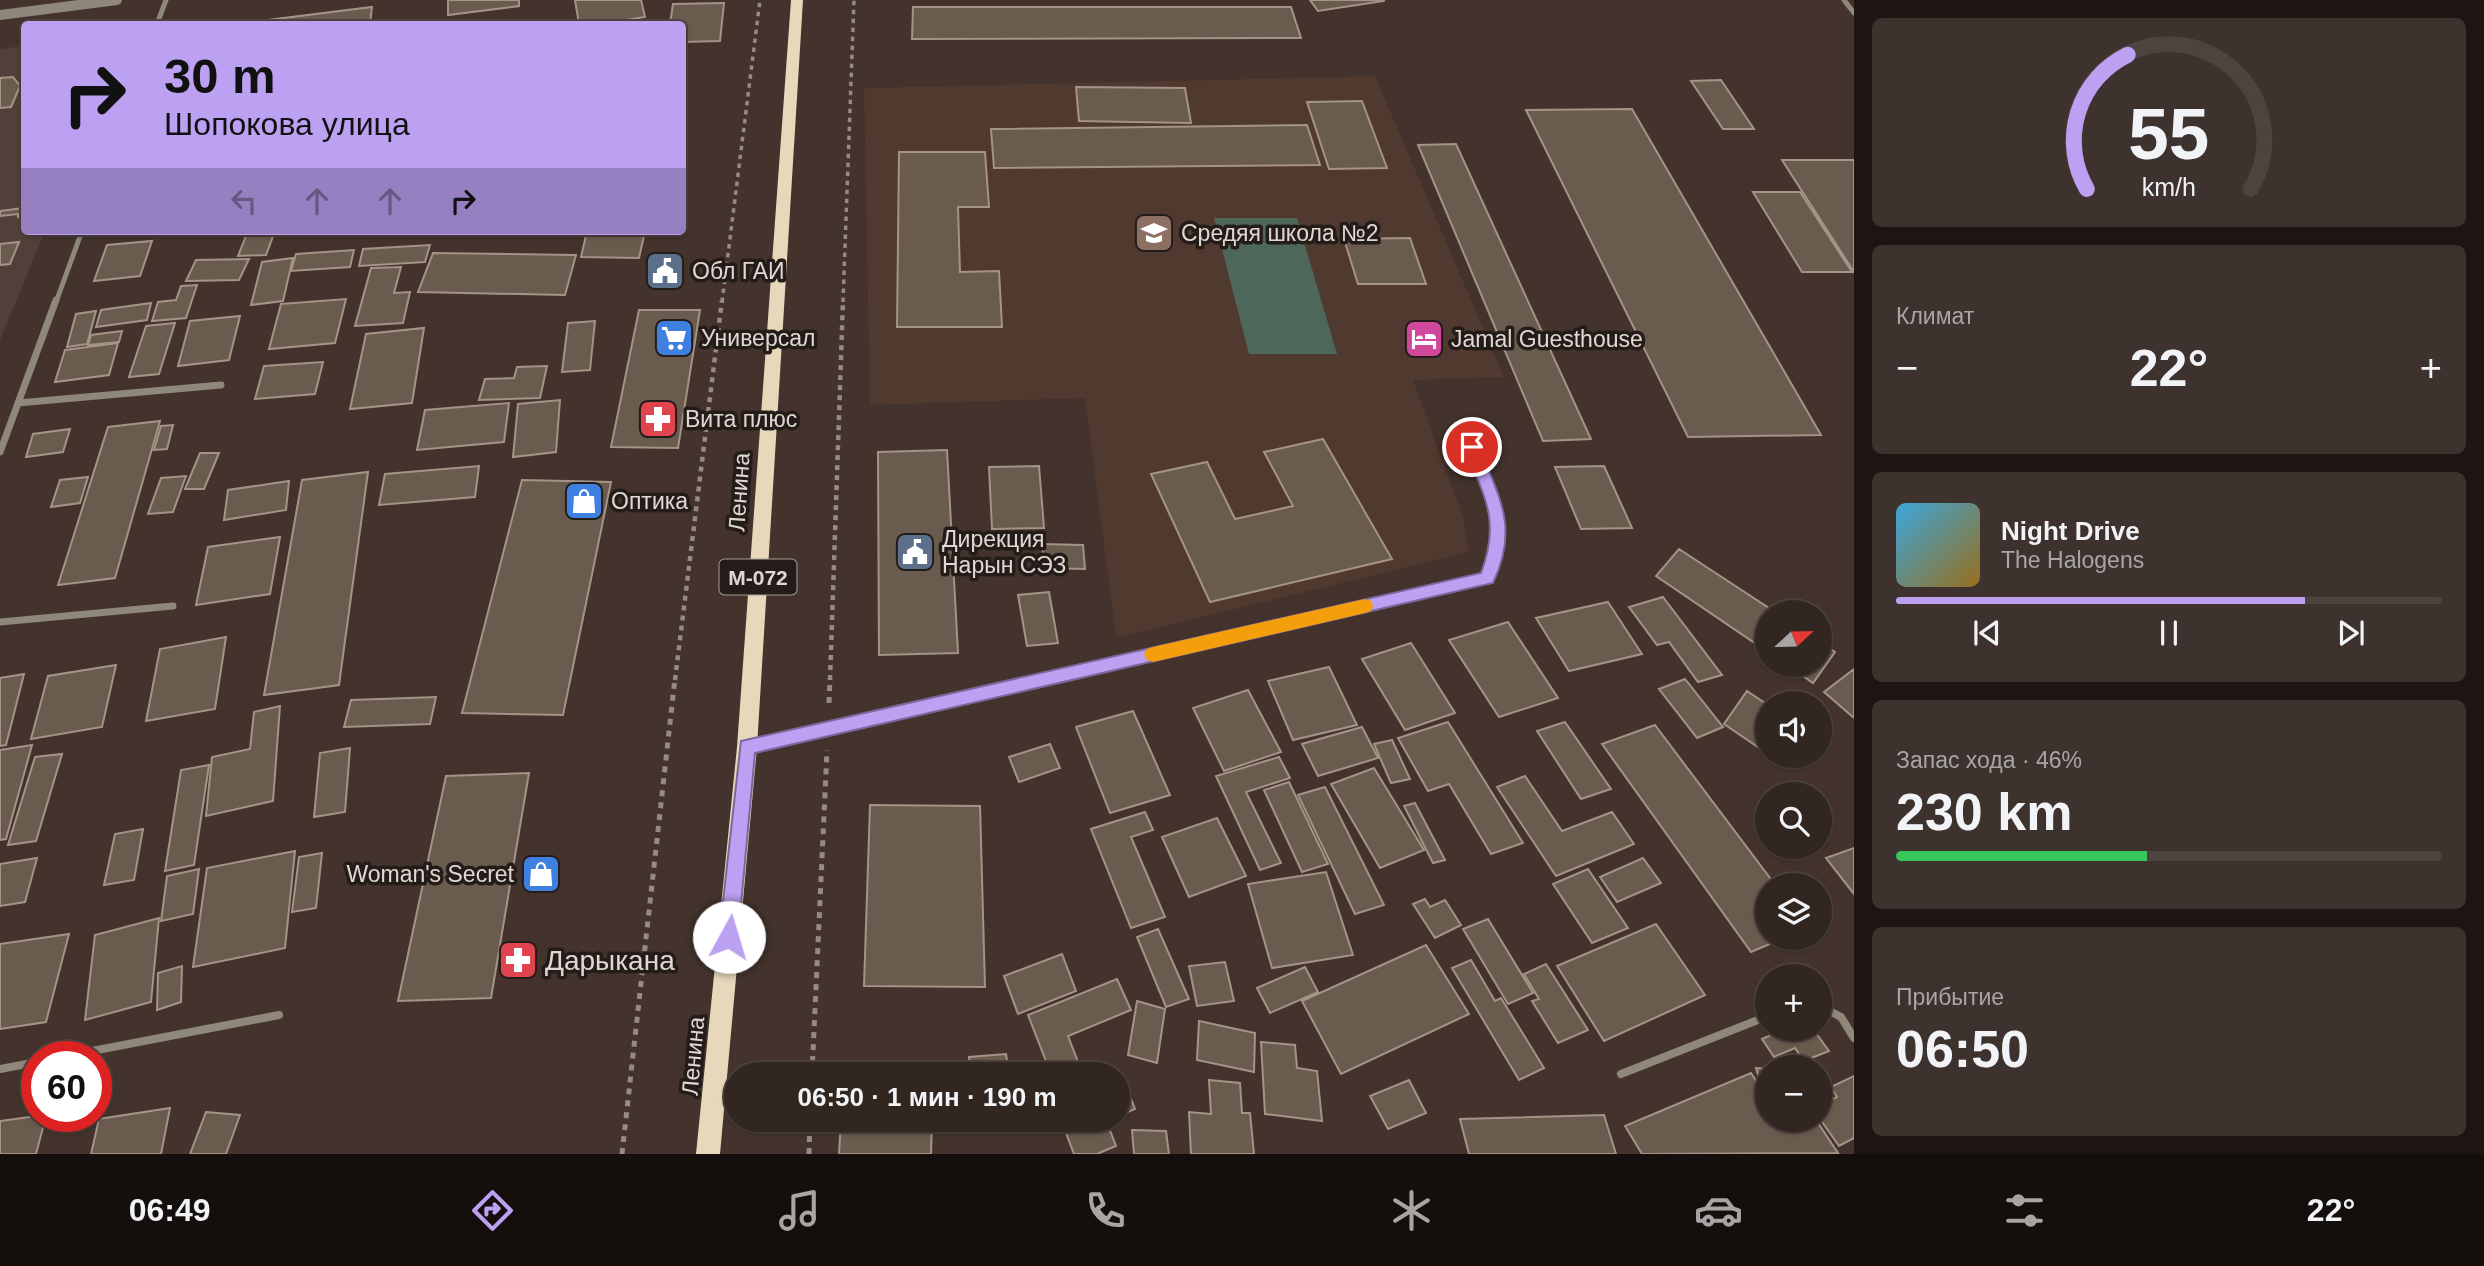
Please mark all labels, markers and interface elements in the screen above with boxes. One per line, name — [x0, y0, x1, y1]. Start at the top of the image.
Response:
icon: right — [49, 49, 140, 140]
text: 30 m — [164, 49, 276, 103]
text: 55 — [2129, 93, 2209, 174]
text: Шопокова улица — [164, 106, 410, 142]
text: km/h — [2142, 172, 2196, 200]
icon: left — [225, 182, 263, 220]
icon: ahead — [298, 182, 336, 220]
icon: ahead — [371, 182, 409, 220]
icon: right — [444, 182, 482, 220]
school or university icon: Средяя школа №2 — [1133, 212, 1175, 254]
place label: Средяя школа №2 — [1181, 220, 1379, 246]
public building icon: Обл ГАИ — [644, 250, 686, 292]
place label: Обл ГАИ — [692, 258, 785, 284]
text: Климат — [1896, 303, 1974, 329]
supermarket icon: Универсал — [653, 317, 695, 359]
hotel icon: Jamal Guesthouse — [1403, 318, 1445, 360]
place label: Универсал — [701, 325, 815, 351]
place label: Jamal Guesthouse — [1451, 326, 1643, 352]
text: 22° — [2130, 339, 2208, 397]
text: − — [1896, 347, 1918, 389]
text: + — [2420, 347, 2442, 389]
pharmacy icon: Вита плюс — [637, 398, 679, 440]
place label: Вита плюс — [685, 406, 797, 432]
pin — [1442, 417, 1502, 477]
icon: arrive — [1453, 428, 1491, 466]
street label: Ленина — [723, 452, 755, 532]
shop icon: Оптика — [563, 480, 605, 522]
place label: Оптика — [611, 488, 688, 514]
text: Night Drive — [2001, 516, 2140, 546]
place label: Дирекция Нарын СЭЗ — [942, 526, 1066, 578]
public building icon: Дирекция Нарын СЭЗ — [894, 531, 936, 573]
text: The Halogens — [2001, 547, 2144, 573]
road number: М-072 — [720, 560, 796, 594]
north arrow — [1755, 600, 1832, 677]
map controls — [1755, 600, 1832, 1132]
icon: previous — [1968, 614, 2006, 652]
icon: pause — [2150, 614, 2188, 652]
icon: next — [2332, 614, 2370, 652]
button: sound — [1755, 691, 1832, 768]
text: Запас хода · 46% — [1896, 747, 2082, 773]
button: search — [1755, 782, 1832, 859]
text: 230 km — [1896, 783, 2072, 841]
shop icon: Woman's Secret — [520, 853, 562, 895]
place label: Woman's Secret — [346, 861, 515, 887]
button: layers — [1755, 873, 1832, 950]
position arrow — [692, 900, 766, 974]
pharmacy icon: Дарыкана — [497, 939, 539, 981]
place label: Дарыкана — [545, 945, 675, 976]
button: + — [1755, 964, 1832, 1041]
text: Прибытие — [1896, 984, 2004, 1010]
street label: Ленина — [677, 1015, 709, 1096]
text: 06:50 — [1896, 1020, 2029, 1078]
speed limit sign: 60 — [21, 1041, 112, 1132]
button: − — [1755, 1055, 1832, 1132]
text: 06:50 · 1 мин · 190 m — [797, 1082, 1057, 1112]
icon: directions — [468, 1186, 517, 1235]
icon: music — [775, 1186, 824, 1235]
icon: phone — [1081, 1186, 1130, 1235]
icon: climate — [1387, 1186, 1436, 1235]
icon: car — [1694, 1186, 1743, 1235]
icon: filters — [2000, 1186, 2049, 1235]
text: 06:49 — [129, 1192, 211, 1228]
text: 22° — [2307, 1192, 2355, 1228]

